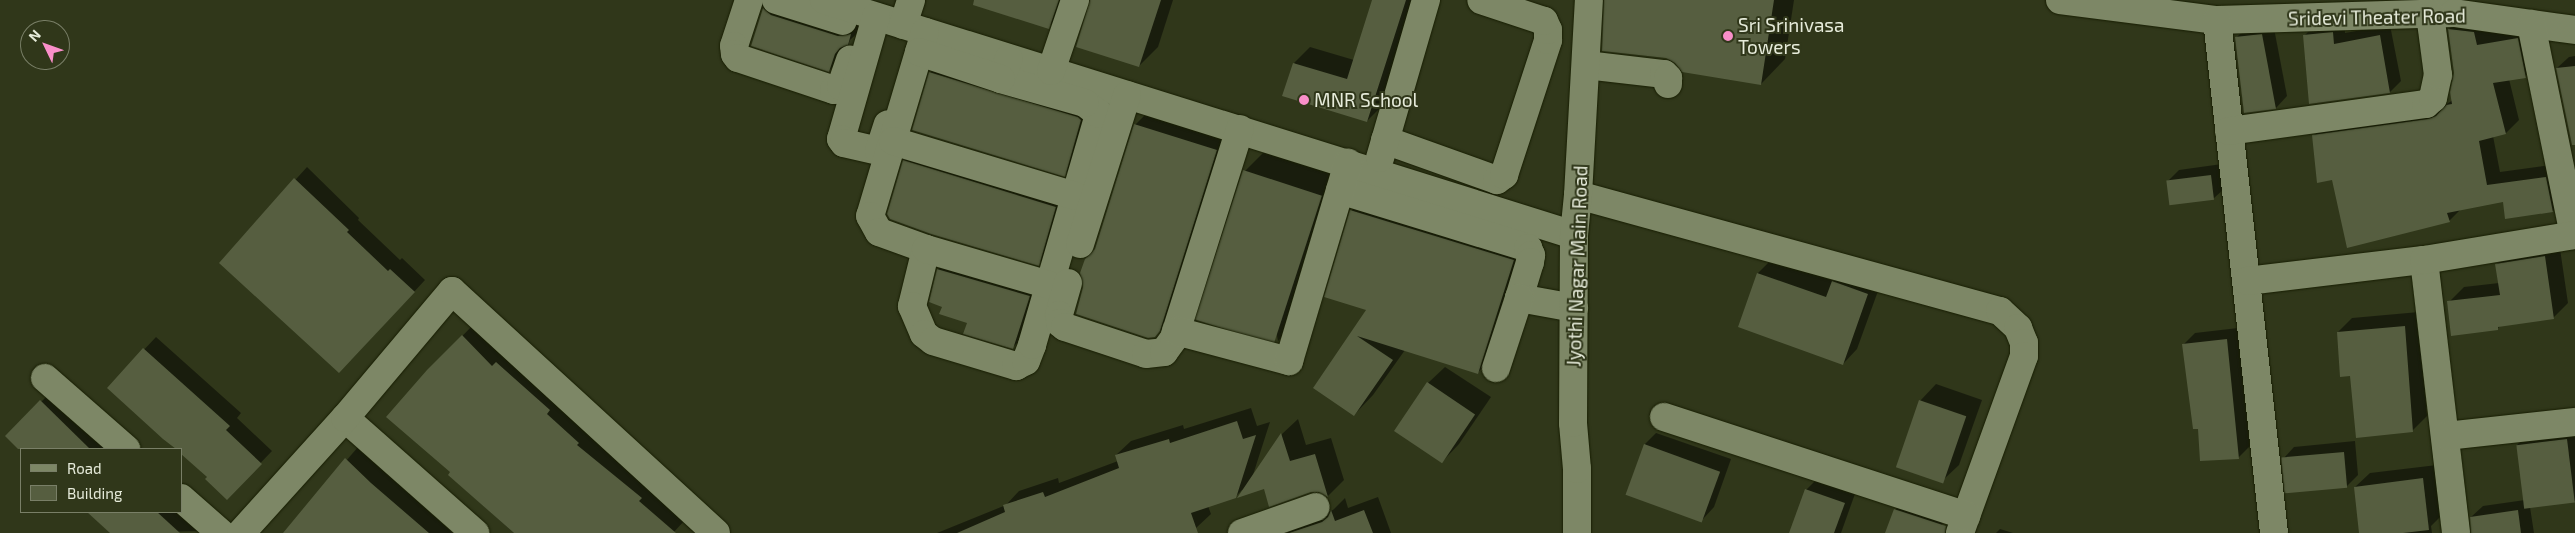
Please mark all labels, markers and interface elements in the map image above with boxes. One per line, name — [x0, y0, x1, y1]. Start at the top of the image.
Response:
street label: Sridevi Theater Road — [2287, 4, 2467, 30]
place label: Sri Srinivasa Towers — [1738, 14, 1844, 58]
north arrow — [20, 20, 70, 70]
text: N — [25, 26, 44, 45]
marker: Sri Srinivasa Towers — [1722, 30, 1734, 42]
place label: MNR School — [1314, 89, 1418, 111]
marker: MNR School — [1298, 94, 1310, 106]
street label: Jyothi Nagar Main Road — [1562, 165, 1592, 367]
legend — [20, 448, 182, 513]
text: Road — [67, 459, 102, 477]
text: Building — [67, 484, 122, 502]

